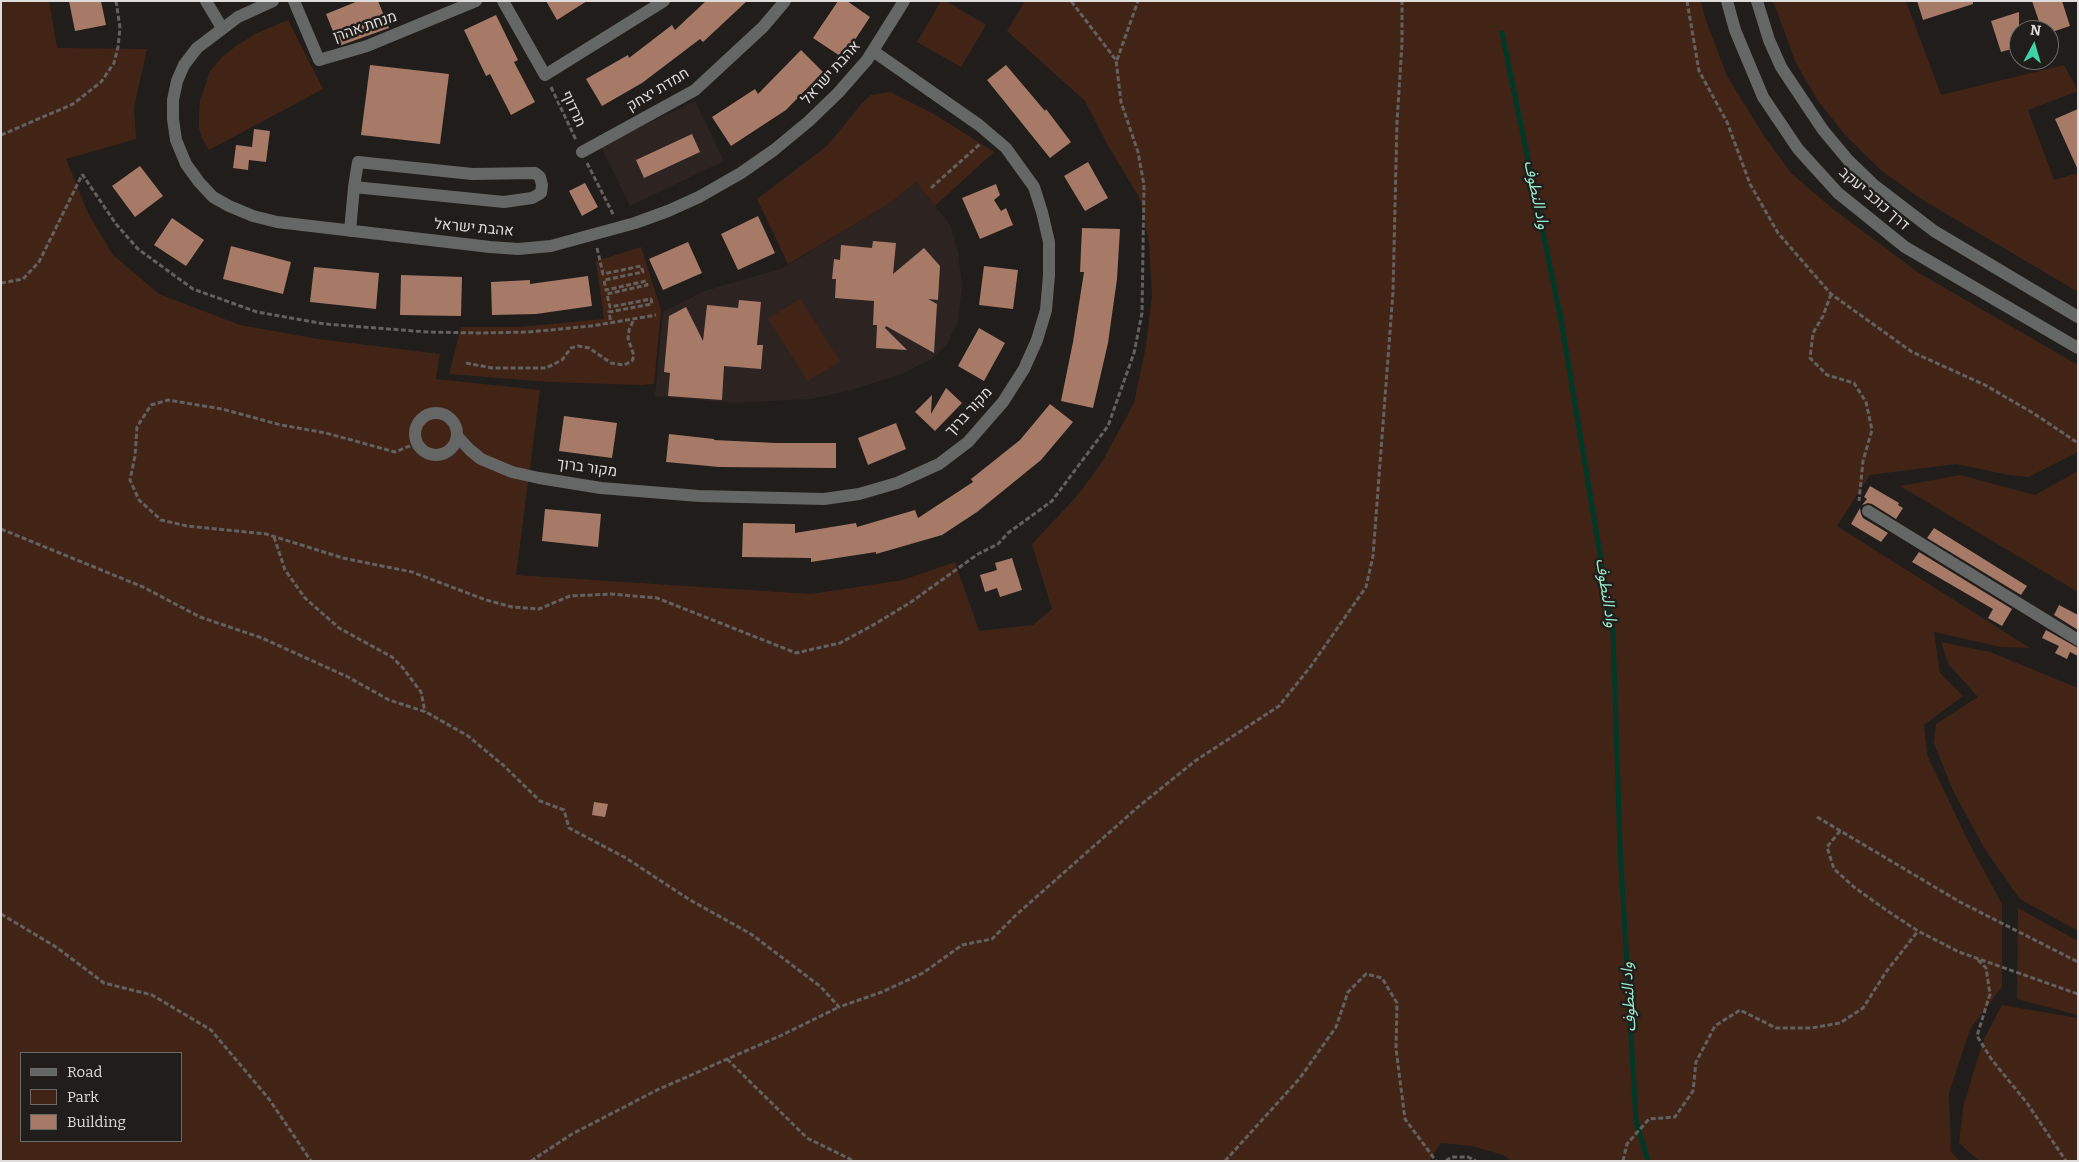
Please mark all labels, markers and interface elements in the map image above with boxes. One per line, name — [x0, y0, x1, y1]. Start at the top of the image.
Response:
street label: מנחת אהרן — [331, 8, 399, 46]
north arrow — [2009, 20, 2059, 70]
text: N — [2029, 22, 2042, 40]
street label: אהבת ישראל — [798, 37, 864, 109]
street label: חמדת יצחק — [623, 64, 693, 116]
street label: תרדוף — [557, 88, 589, 130]
water label: واد النطوف — [1519, 159, 1553, 231]
street label: דרך כוכב יעקב — [1835, 164, 1913, 234]
street label: אהבת ישראל — [433, 216, 515, 240]
street label: מקור ברוך — [942, 384, 996, 440]
street label: מקור ברוך — [556, 455, 618, 481]
water label: واد النطوف — [1591, 557, 1621, 629]
water label: واد النطوف — [1618, 962, 1640, 1032]
legend — [20, 1052, 182, 1142]
text: Road — [67, 1063, 102, 1081]
text: Park — [67, 1088, 99, 1106]
text: Building — [67, 1113, 126, 1131]

